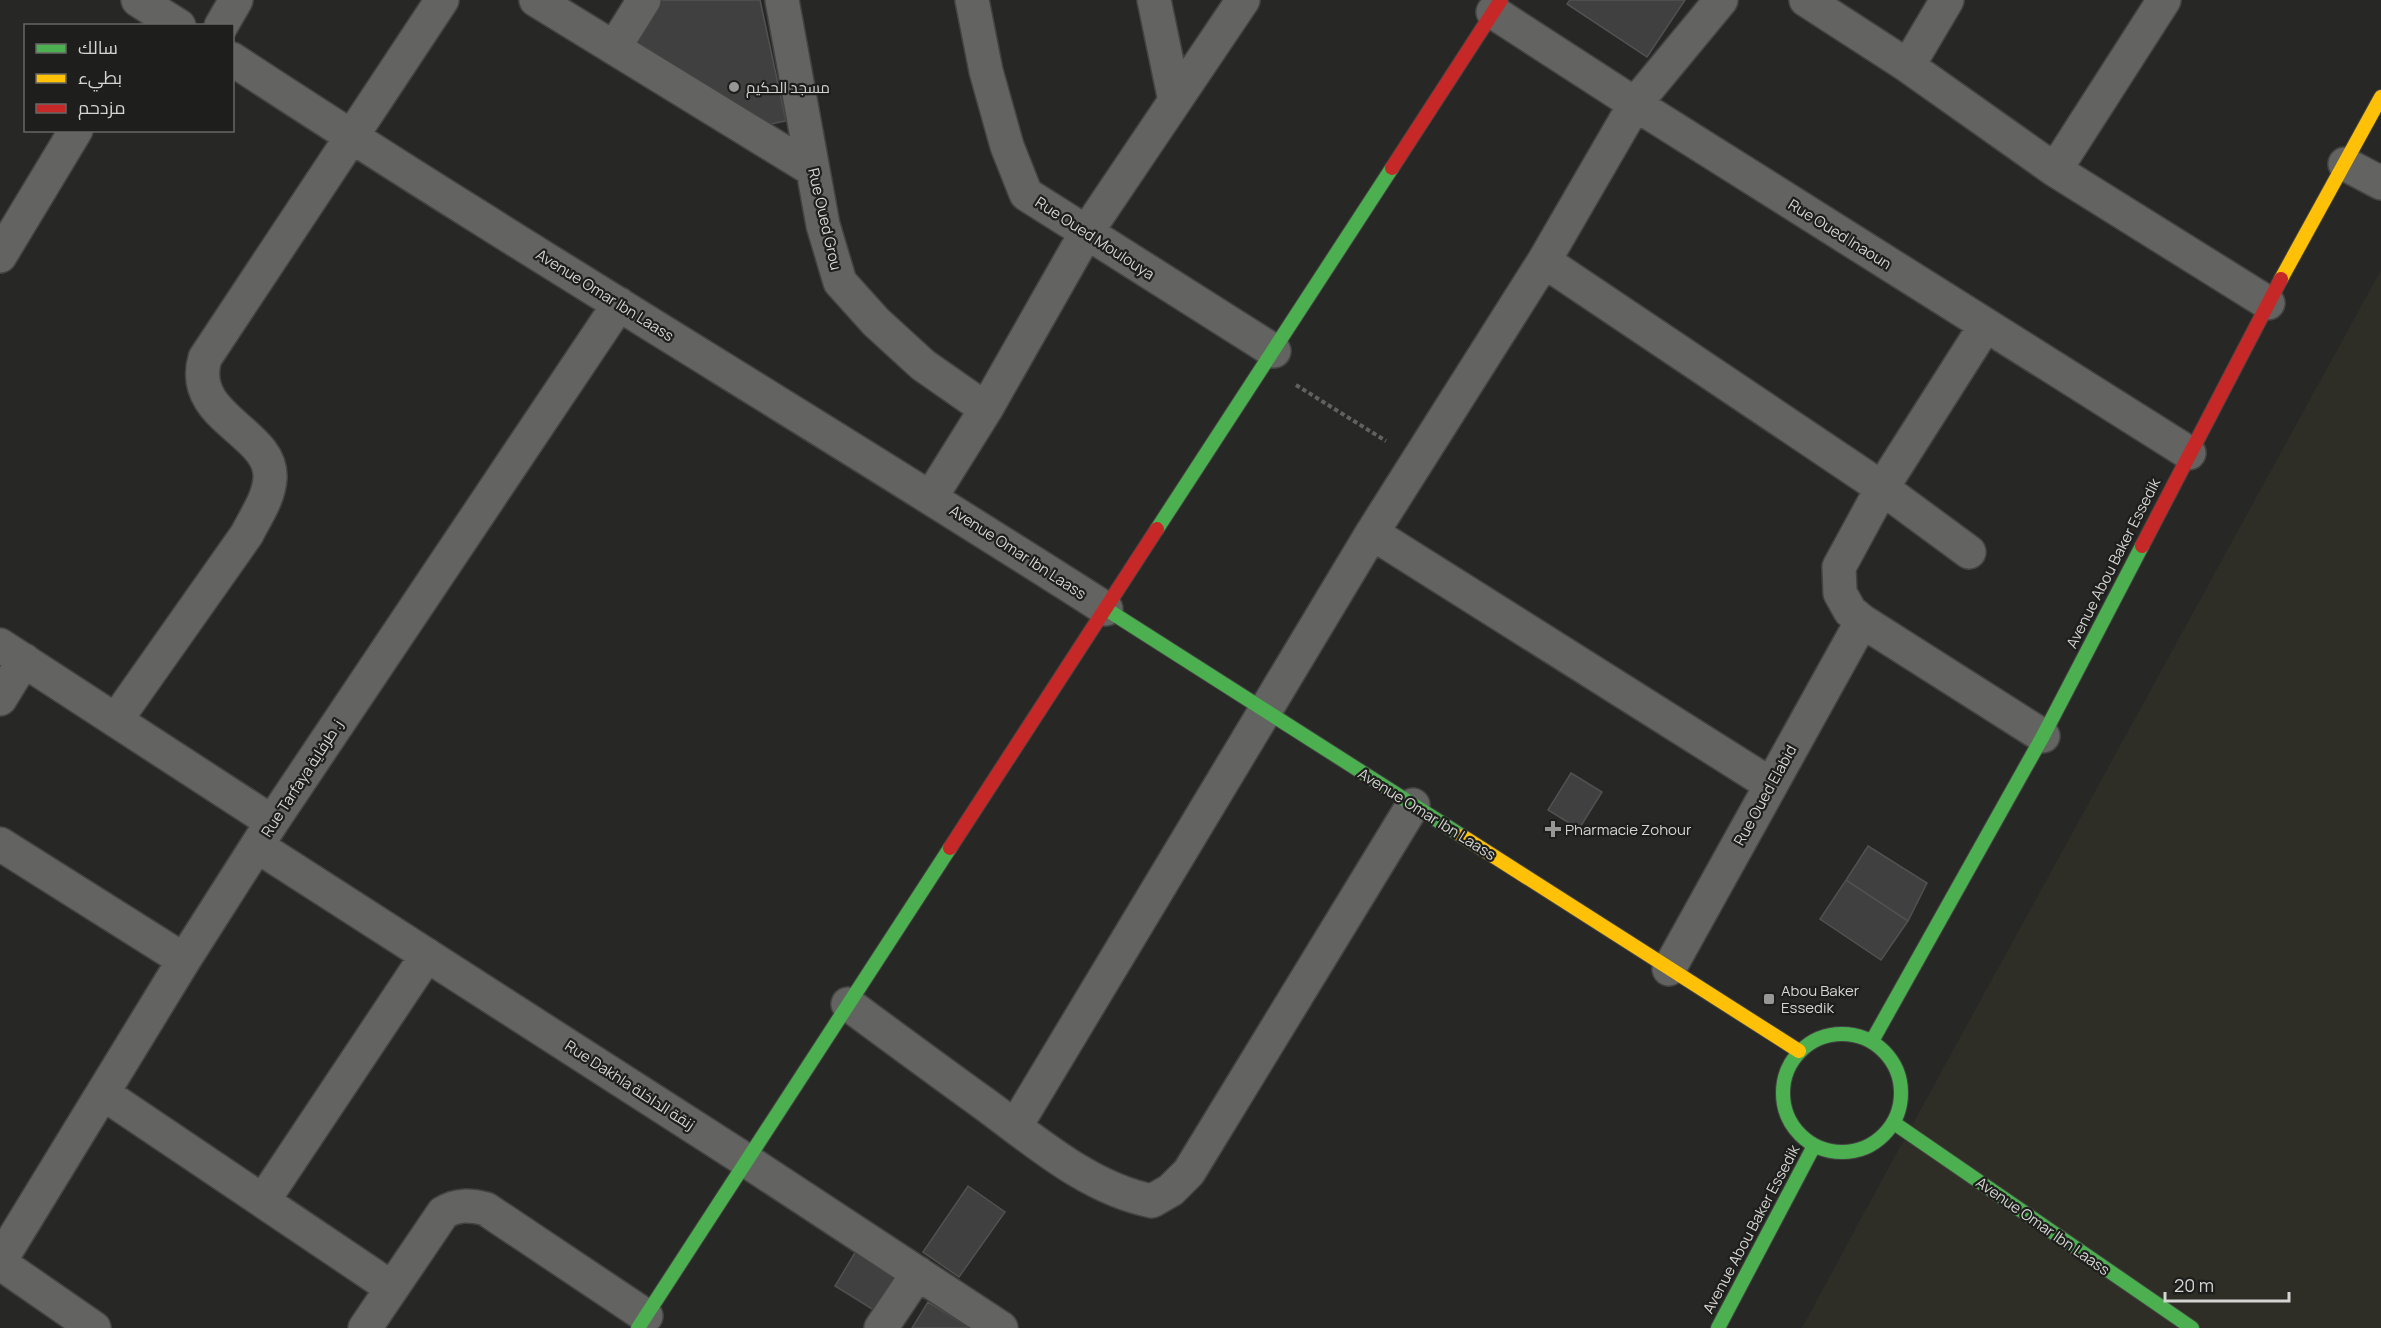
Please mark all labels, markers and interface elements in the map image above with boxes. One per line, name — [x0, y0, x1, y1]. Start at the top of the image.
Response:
legend — [24, 24, 234, 132]
text: سالك — [78, 35, 118, 59]
text: بطيء — [78, 65, 122, 92]
place label: مسجد الحكيم — [746, 77, 830, 98]
marker: مسجد الحكيم — [727, 80, 741, 94]
text: مزدحم — [78, 95, 126, 120]
street label: Rue Oued Grou — [803, 166, 847, 272]
street label: Rue Oued Moulouya — [1031, 192, 1159, 284]
street label: Rue Oued Inaoun — [1784, 194, 1896, 274]
street label: Avenue Omar Ibn Laass — [532, 244, 678, 346]
street label: Avenue Abou Baker Essedik — [2061, 474, 2165, 652]
street label: Avenue Omar Ibn Laass — [946, 500, 1091, 604]
street label: Rue Tarfaya ز. طرفاية — [256, 715, 348, 841]
street label: Rue Oued Elabid — [1729, 741, 1801, 849]
street label: Avenue Omar Ibn Laass — [1354, 763, 1500, 865]
place label: Pharmacie Zohour — [1565, 819, 1692, 840]
marker: Pharmacie Zohour — [1546, 822, 1560, 836]
place label: Abou Baker Essedik — [1781, 980, 1860, 1018]
marker: Abou Baker Essedik — [1762, 992, 1776, 1006]
street label: Rue Dakhla زنقة الداخلة — [561, 1035, 699, 1135]
street label: Avenue Abou Baker Essedik — [1698, 1140, 1805, 1317]
street label: Avenue Omar Ibn Laass — [1972, 1172, 2114, 1280]
scale bar — [2165, 1265, 2290, 1303]
text: 20 m — [2174, 1273, 2214, 1297]

